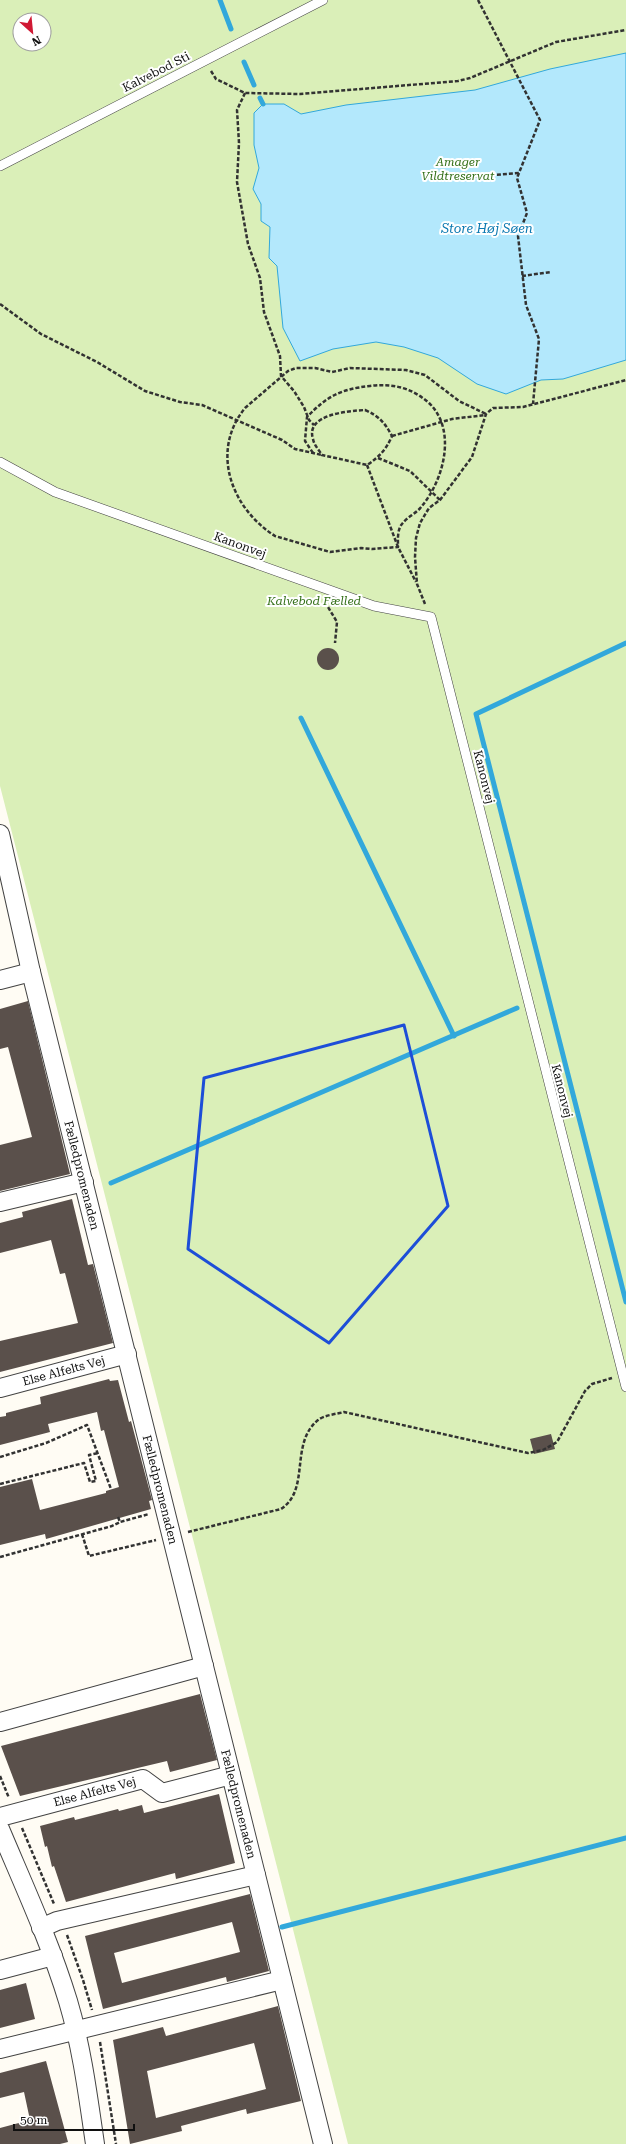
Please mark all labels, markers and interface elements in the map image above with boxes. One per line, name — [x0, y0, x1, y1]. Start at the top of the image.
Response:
north arrow — [12, 12, 52, 52]
text: N — [29, 33, 43, 48]
street label: Kalvebod Sti — [120, 49, 192, 95]
park label: Amager Vildtreservat — [422, 155, 495, 183]
water label: Store Høj Søen — [440, 221, 533, 236]
street label: Kanonvej — [212, 529, 268, 561]
park label: Kalvebod Fælled — [266, 594, 361, 608]
street label: Kanonvej — [471, 749, 497, 805]
street label: Kanonvej — [549, 1063, 575, 1119]
street label: Fælledpromenaden — [61, 1119, 102, 1232]
street label: Else Alfelts Vej — [21, 1353, 107, 1389]
street label: Fælledpromenaden — [140, 1434, 180, 1546]
street label: Fælledpromenaden — [218, 1748, 259, 1860]
street label: Else Alfelts Vej — [52, 1774, 138, 1810]
scale bar — [14, 2106, 134, 2132]
text: 50 m — [20, 2113, 47, 2127]

